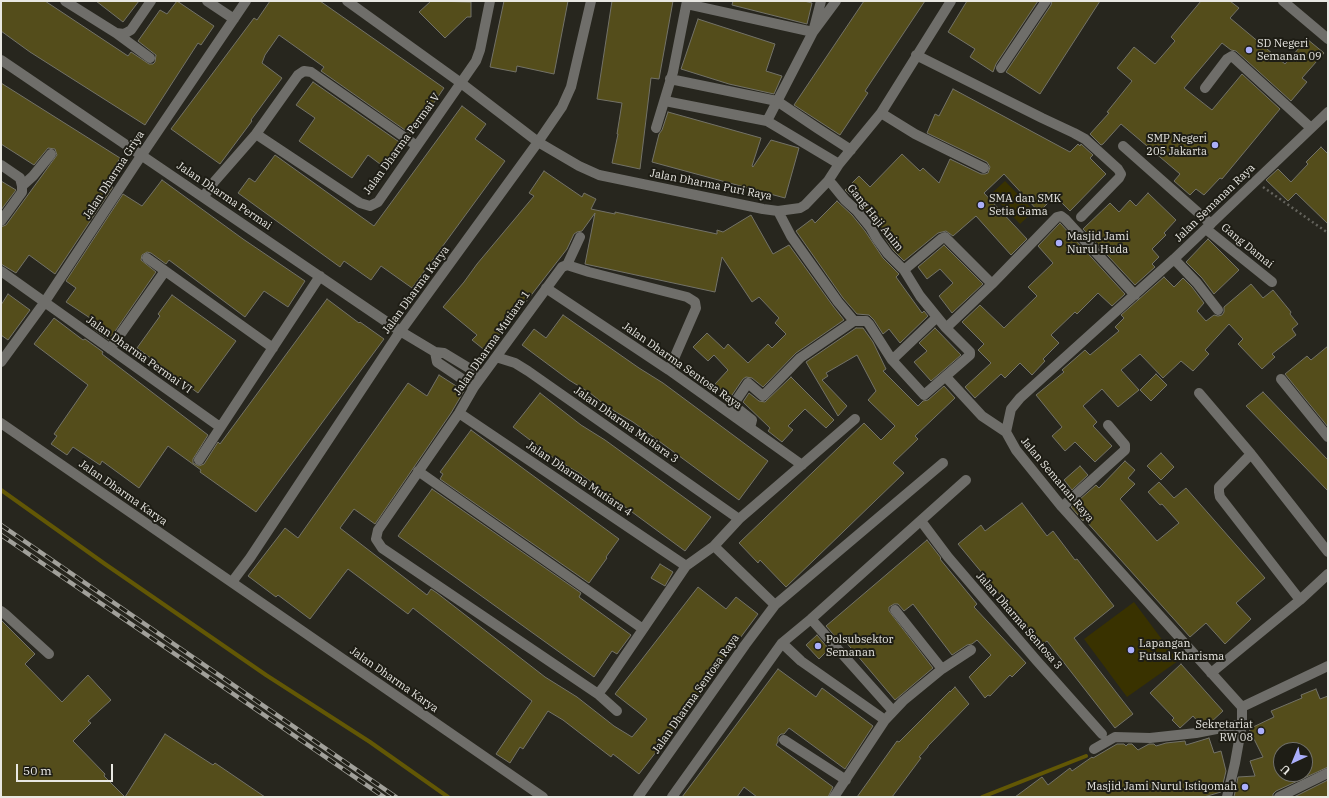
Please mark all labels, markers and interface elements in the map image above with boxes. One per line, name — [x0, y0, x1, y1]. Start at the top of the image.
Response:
place label: SD Negeri Semanan 09 — [1257, 37, 1322, 63]
marker: SD Negeri Semanan 09 — [1244, 45, 1254, 55]
street label: Jalan Dharma Permai V — [361, 91, 443, 197]
street label: Jalan Dharma Griya — [81, 128, 147, 222]
place label: SMP Negeri 205 Jakarta — [1146, 132, 1207, 158]
marker: SMP Negeri 205 Jakarta — [1210, 140, 1220, 150]
street label: Jalan Dharma Permai — [174, 159, 274, 233]
street label: Jalan Semanan Raya — [1172, 161, 1258, 245]
street label: Jalan Dharma Puri Raya — [649, 167, 773, 203]
street label: Gang Haji Anim — [844, 182, 906, 254]
place label: SMA dan SMK Setia Gama — [989, 192, 1061, 218]
marker: SMA dan SMK Setia Gama — [976, 200, 986, 210]
street label: Gang Damai — [1218, 221, 1276, 271]
place label: Masjid Jami Nurul Huda — [1067, 230, 1129, 256]
marker: Masjid Jami Nurul Huda — [1054, 238, 1064, 248]
street label: Jalan Dharma Karya — [380, 244, 452, 336]
street label: Jalan Dharma Mutiara 1 — [451, 288, 533, 398]
street label: Jalan Dharma Permai VI — [84, 314, 194, 396]
street label: Jalan Dharma Sentosa Raya — [620, 320, 744, 412]
street label: Jalan Dharma Mutiara 3 — [571, 384, 681, 466]
street label: Jalan Semanan Raya — [1018, 435, 1096, 525]
street label: Jalan Dharma Mutiara 4 — [524, 439, 634, 519]
street label: Jalan Dharma Karya — [76, 457, 170, 529]
street label: Jalan Dharma Sentosa 3 — [973, 570, 1065, 672]
street label: Jalan Dharma Sentosa Raya — [650, 632, 742, 756]
place label: Polsubsektor Semanan — [826, 633, 893, 659]
place label: Lapangan Futsal Kharisma — [1139, 637, 1224, 663]
marker: Polsubsektor Semanan — [813, 641, 823, 651]
street label: Jalan Dharma Karya — [347, 644, 441, 716]
marker: Lapangan Futsal Kharisma — [1126, 645, 1136, 655]
place label: Sekretariat RW 08 — [1195, 718, 1253, 744]
marker: Sekretariat RW 08 — [1256, 726, 1266, 736]
north arrow — [1273, 742, 1313, 782]
scale bar — [18, 756, 115, 782]
text: U — [1277, 762, 1293, 778]
text: 50 m — [23, 763, 52, 778]
place label: Masjid Jami Nurul Istiqomah — [1087, 780, 1237, 794]
marker: Masjid Jami Nurul Istiqomah — [1240, 782, 1250, 792]

